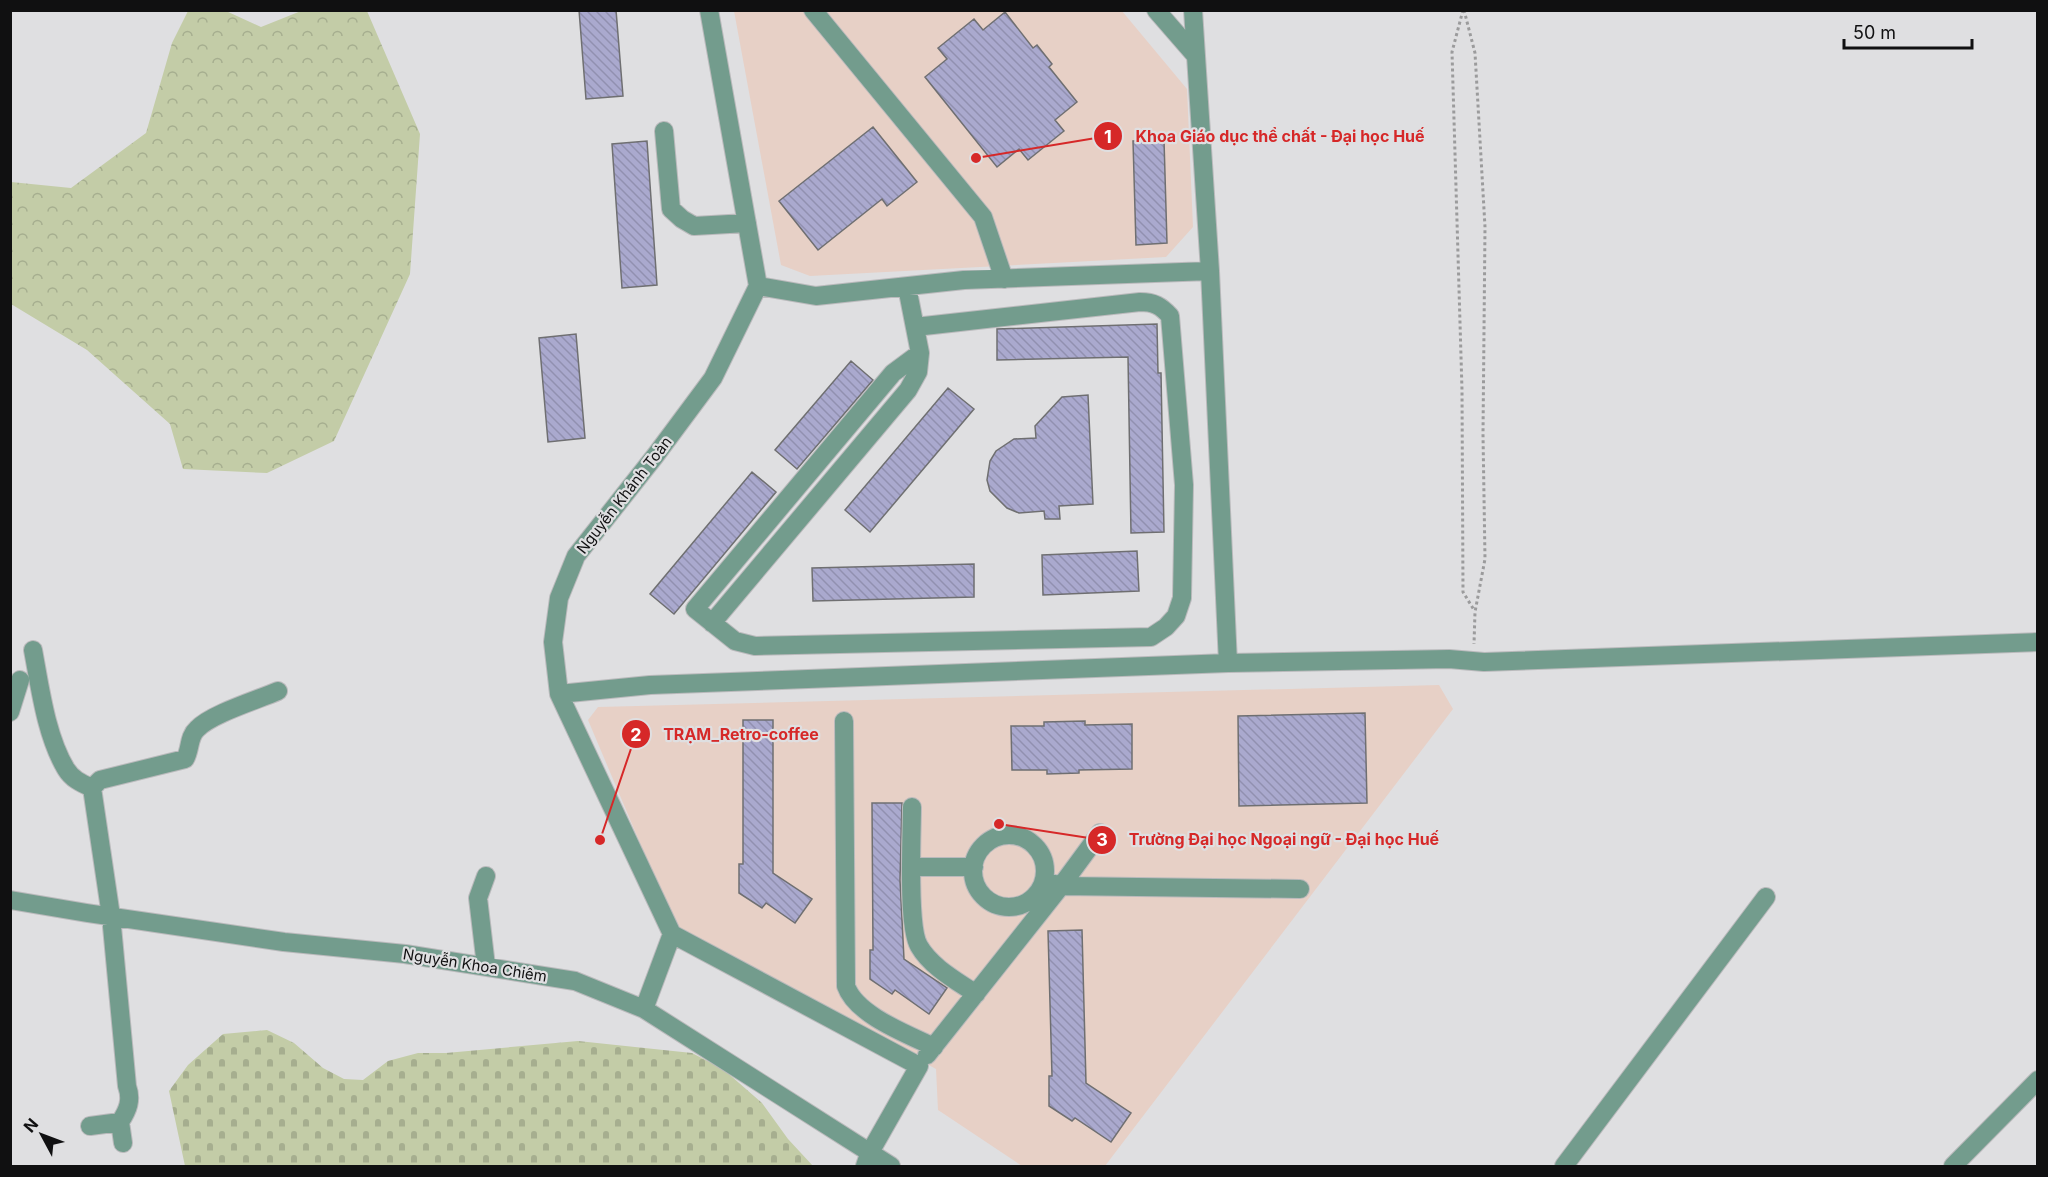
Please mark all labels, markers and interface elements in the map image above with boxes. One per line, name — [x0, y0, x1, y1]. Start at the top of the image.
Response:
scale bar — [1844, 12, 1972, 50]
text: 50 m — [1853, 22, 1896, 43]
callout: Khoa Giáo dục thể chất - Đại học Huế — [1093, 119, 1437, 153]
text: 1 — [1104, 126, 1112, 147]
text: Khoa Giáo dục thể chất - Đại học Huế — [1135, 126, 1425, 146]
street label: Nguyễn Khánh Toàn — [572, 433, 676, 557]
callout: TRẠM_Retro-coffee — [621, 717, 830, 751]
text: 2 — [630, 724, 642, 745]
text: TRẠM_Retro-coffee — [663, 724, 819, 744]
callout: Trường Đại học Ngoại ngữ - Đại học Huế — [1087, 823, 1451, 857]
text: 3 — [1096, 829, 1108, 850]
text: Trường Đại học Ngoại ngữ - Đại học Huế — [1129, 829, 1439, 849]
street label: Nguyễn Khoa Chiêm — [402, 944, 548, 986]
north arrow — [12, 1105, 72, 1165]
text: N — [19, 1114, 42, 1136]

